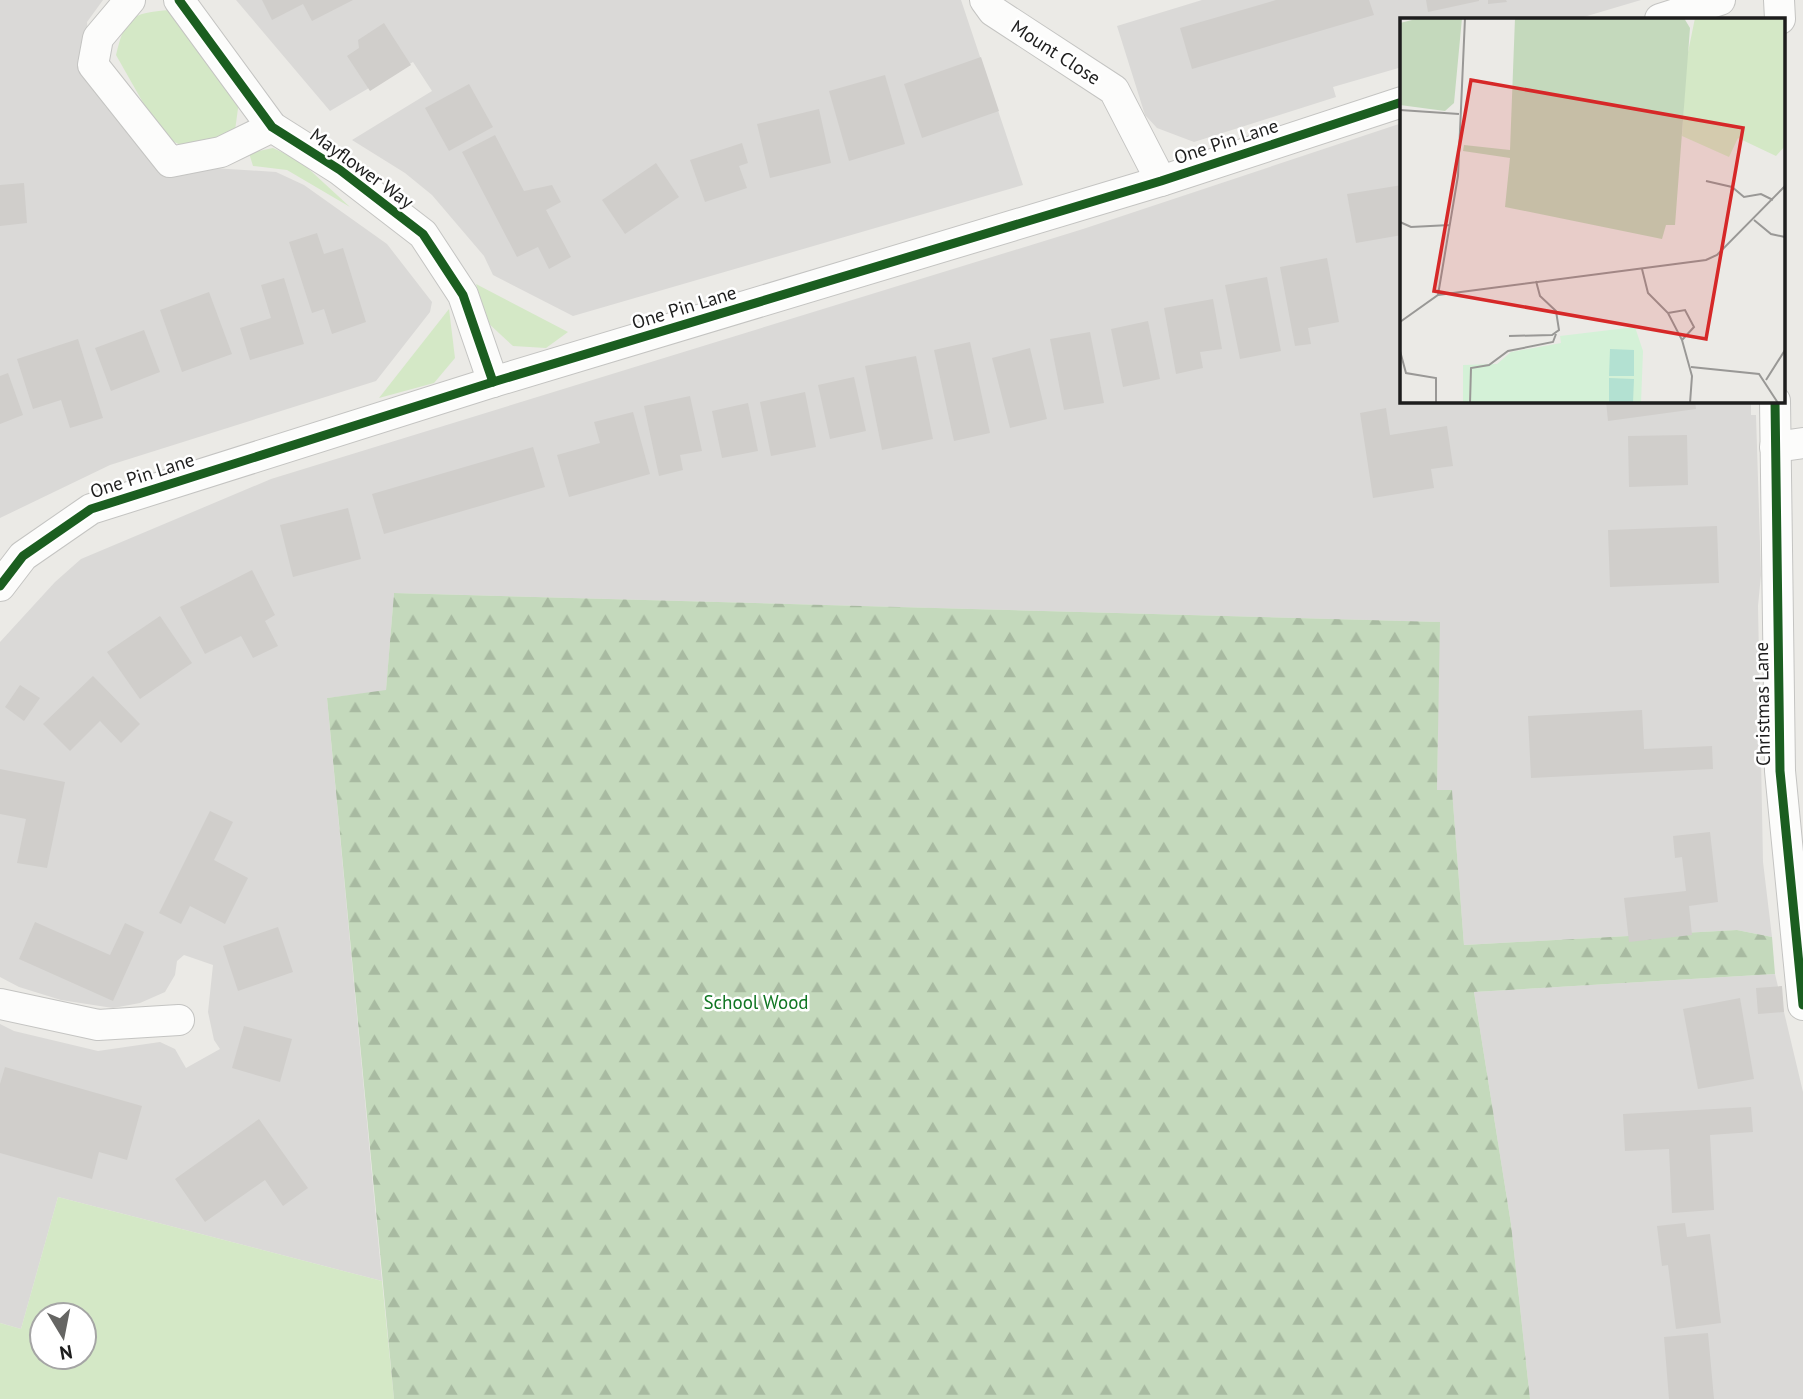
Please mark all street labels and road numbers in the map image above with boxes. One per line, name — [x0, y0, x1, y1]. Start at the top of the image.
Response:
street label: Mount Close — [1007, 14, 1105, 90]
street label: One Pin Lane — [1171, 113, 1281, 169]
street label: Mayflower Way — [306, 122, 419, 214]
street label: One Pin Lane — [629, 280, 739, 334]
street label: One Pin Lane — [87, 447, 197, 503]
street label: Christmas Lane — [1749, 642, 1775, 766]

